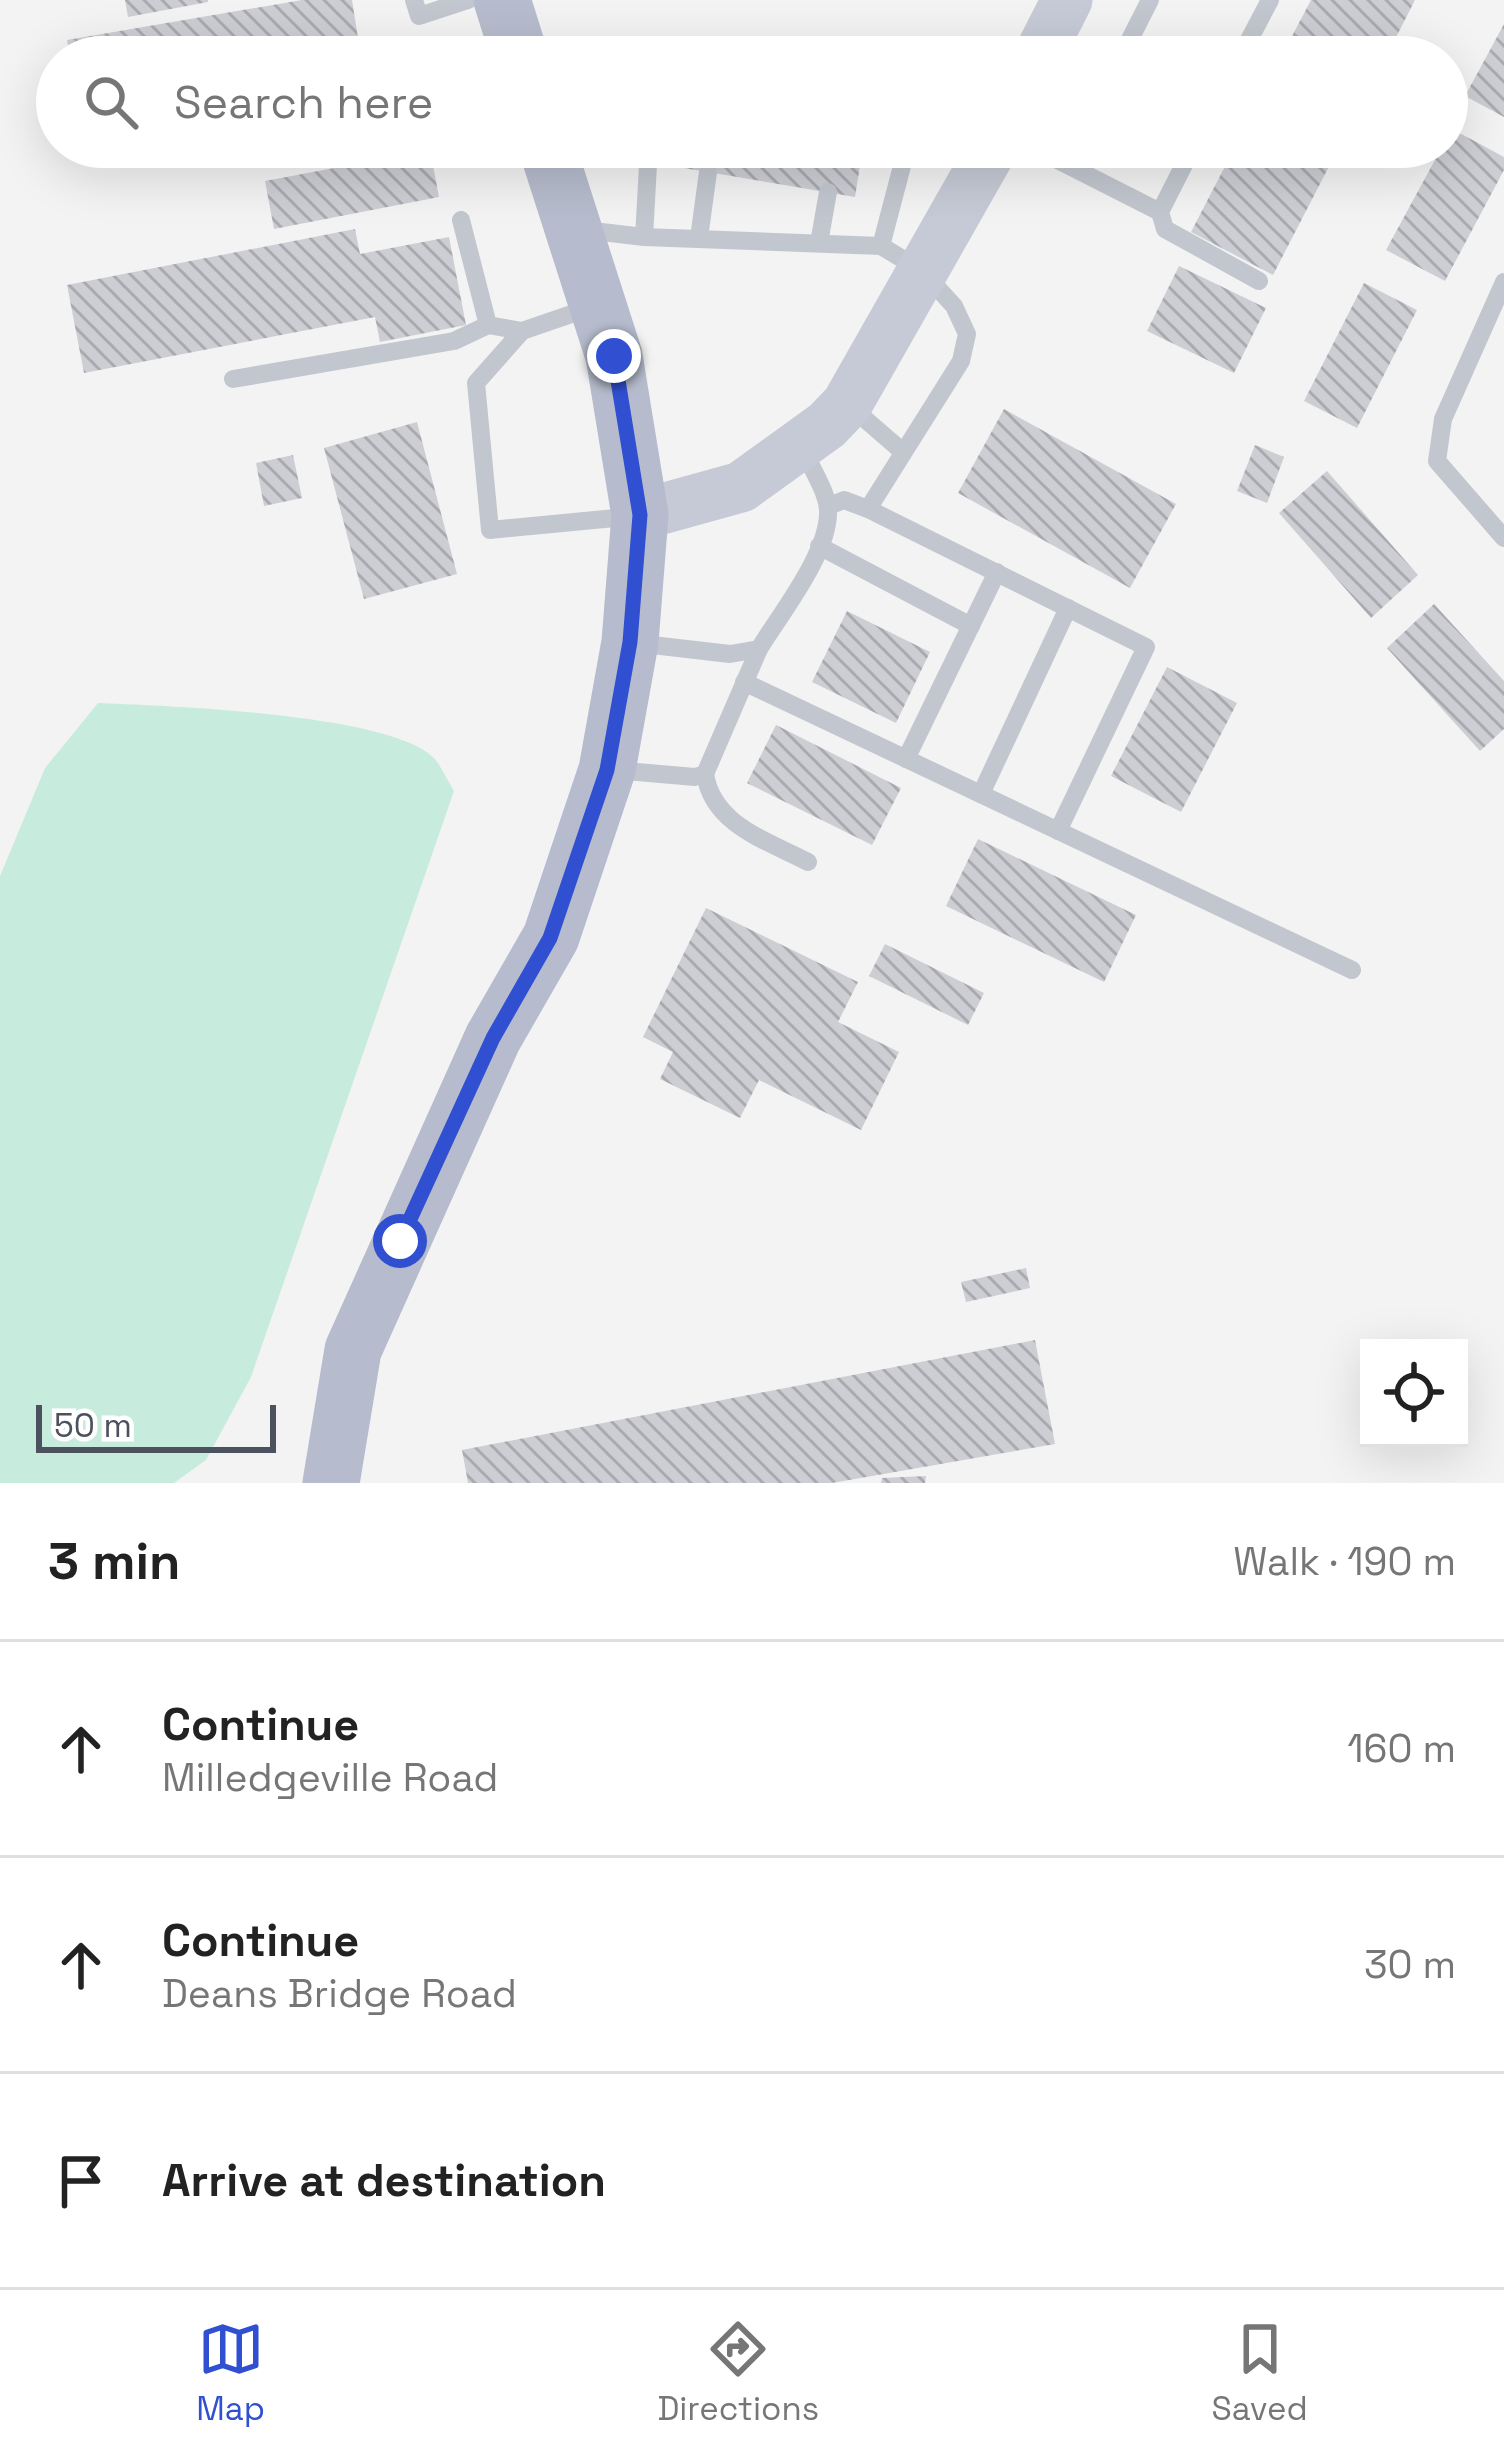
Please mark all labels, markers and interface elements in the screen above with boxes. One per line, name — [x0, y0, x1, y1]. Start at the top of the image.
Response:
search box — [36, 36, 1468, 168]
icon: search — [78, 69, 144, 135]
text: Search here — [174, 74, 433, 131]
route end — [587, 329, 641, 383]
route start — [373, 1214, 427, 1268]
map controls — [1360, 1339, 1468, 1447]
button: locate — [1360, 1339, 1468, 1447]
scale bar — [36, 1399, 276, 1452]
text: 50 m — [54, 1405, 132, 1447]
text: 3 min — [48, 1529, 181, 1594]
text: Walk · 190 m — [1233, 1537, 1456, 1586]
text: Continue — [162, 1696, 359, 1753]
icon: ahead — [48, 1716, 114, 1782]
text: 160 m — [1347, 1724, 1456, 1773]
text: Milledgeville Road — [162, 1753, 498, 1802]
text: Continue — [162, 1912, 359, 1969]
icon: ahead — [48, 1932, 114, 1998]
text: 30 m — [1364, 1940, 1456, 1989]
text: Deans Bridge Road — [162, 1969, 517, 2018]
icon: arrive — [48, 2148, 114, 2214]
text: Arrive at destination — [162, 2152, 606, 2209]
tab: Map — [196, 2316, 265, 2430]
tab: Directions — [657, 2316, 819, 2430]
tab: Saved — [1212, 2316, 1308, 2430]

